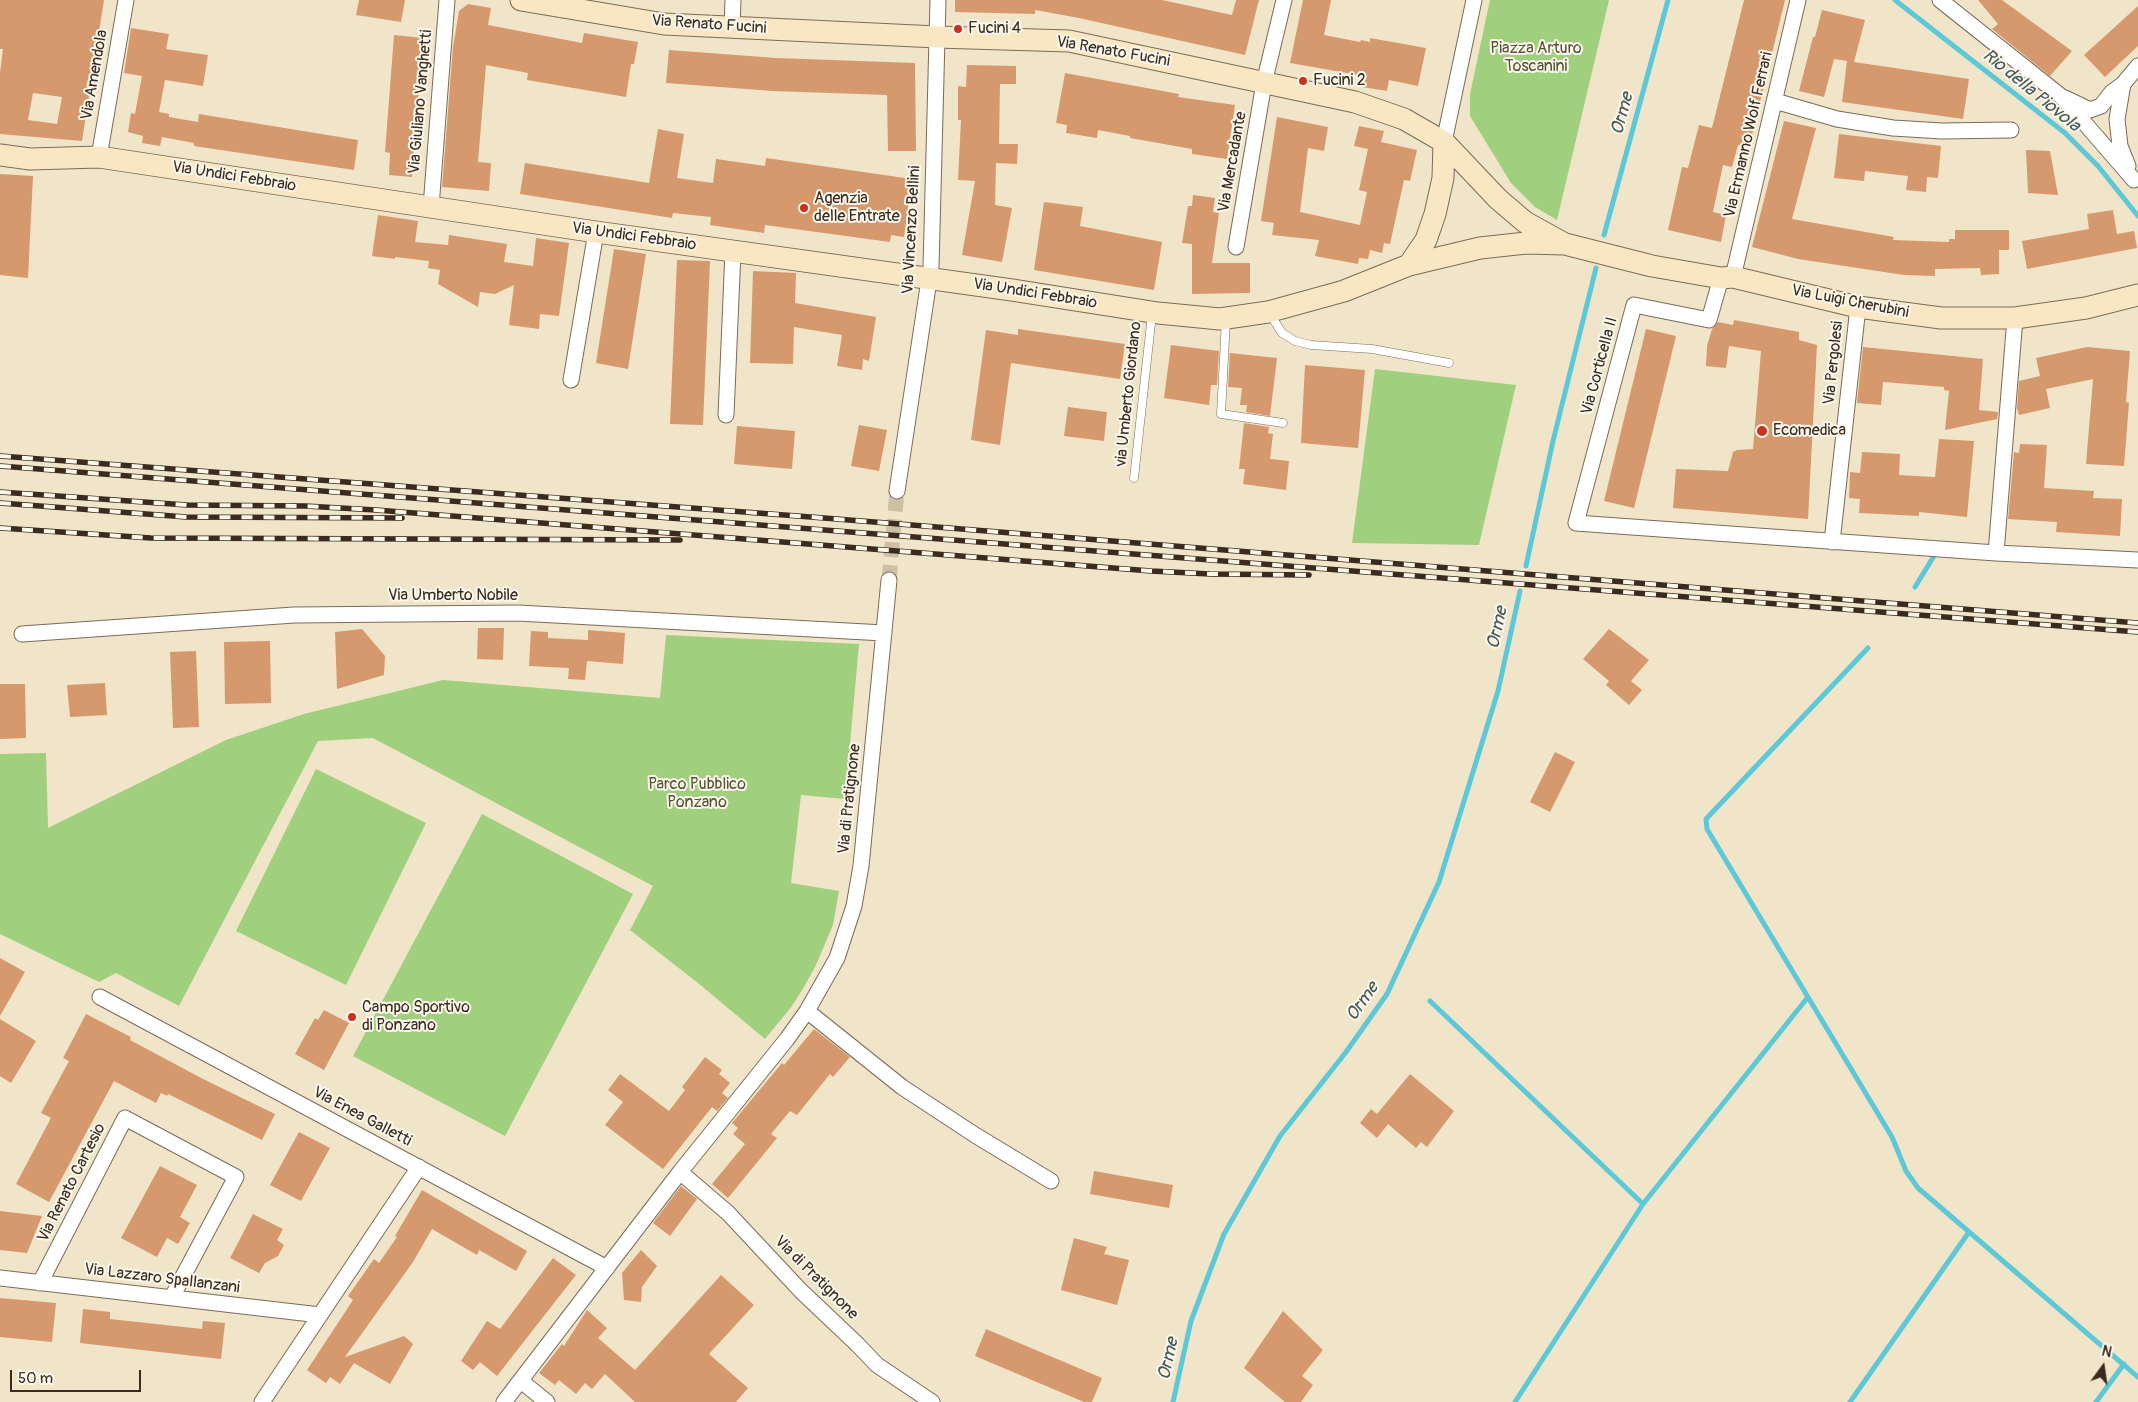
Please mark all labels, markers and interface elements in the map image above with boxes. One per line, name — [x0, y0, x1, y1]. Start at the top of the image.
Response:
street label: Via Renato Fucini — [651, 11, 767, 39]
place label: Fucini 4 — [968, 19, 1021, 39]
marker: Fucini 4 — [952, 23, 964, 35]
street label: Via Amendola — [78, 28, 112, 122]
street label: Via Giuliano Vanghetti — [405, 29, 437, 175]
street label: Via Renato Fucini — [1055, 33, 1171, 71]
park label: Piazza Arturo Toscanini — [1490, 39, 1582, 77]
water label: Rio della Piovola — [1978, 45, 2084, 137]
street label: Via Ermanno Wolf Ferrari — [1721, 50, 1777, 220]
place label: Fucini 2 — [1313, 71, 1366, 91]
marker: Fucini 2 — [1297, 75, 1309, 87]
water label: Orme — [1607, 91, 1639, 137]
street label: Via Mercadante — [1215, 110, 1251, 214]
street label: Via Undici Febbraio — [171, 158, 297, 196]
street label: Via Vincenzo Bellini — [899, 165, 925, 295]
place label: Agenzia delle Entrate — [814, 189, 900, 227]
marker: Agenzia delle Entrate — [798, 202, 810, 214]
street label: Via Undici Febbraio — [571, 219, 697, 255]
street label: Via Undici Febbraio — [972, 275, 1098, 313]
street label: Via Luigi Cherubini — [1790, 281, 1910, 323]
street label: Via Corticella II — [1578, 315, 1622, 417]
street label: via Umberto Giordano — [1112, 320, 1146, 468]
street label: Via Pergolesi — [1820, 320, 1848, 406]
place label: Ecomedica — [1773, 421, 1846, 441]
marker: Ecomedica — [1755, 424, 1769, 438]
street label: Via Umberto Nobile — [388, 586, 518, 606]
water label: Orme — [1483, 605, 1513, 651]
street label: Via di Pratignone — [835, 743, 865, 855]
park label: Parco Pubblico Ponzano — [648, 775, 746, 813]
water label: Orme — [1342, 978, 1384, 1026]
place label: Campo Sportivo di Ponzano — [362, 998, 470, 1036]
marker: Campo Sportivo di Ponzano — [346, 1011, 358, 1023]
street label: Via Enea Galletti — [309, 1083, 415, 1151]
street label: Via Renato Cartesio — [34, 1120, 110, 1246]
street label: Via di Pratignone — [770, 1232, 862, 1324]
street label: Via Lazzaro Spallanzani — [83, 1260, 241, 1298]
water label: Orme — [1154, 1336, 1184, 1382]
north arrow — [2078, 1342, 2128, 1392]
text: N — [2100, 1343, 2113, 1361]
scale bar — [12, 1360, 144, 1392]
text: 50 m — [18, 1369, 53, 1388]

